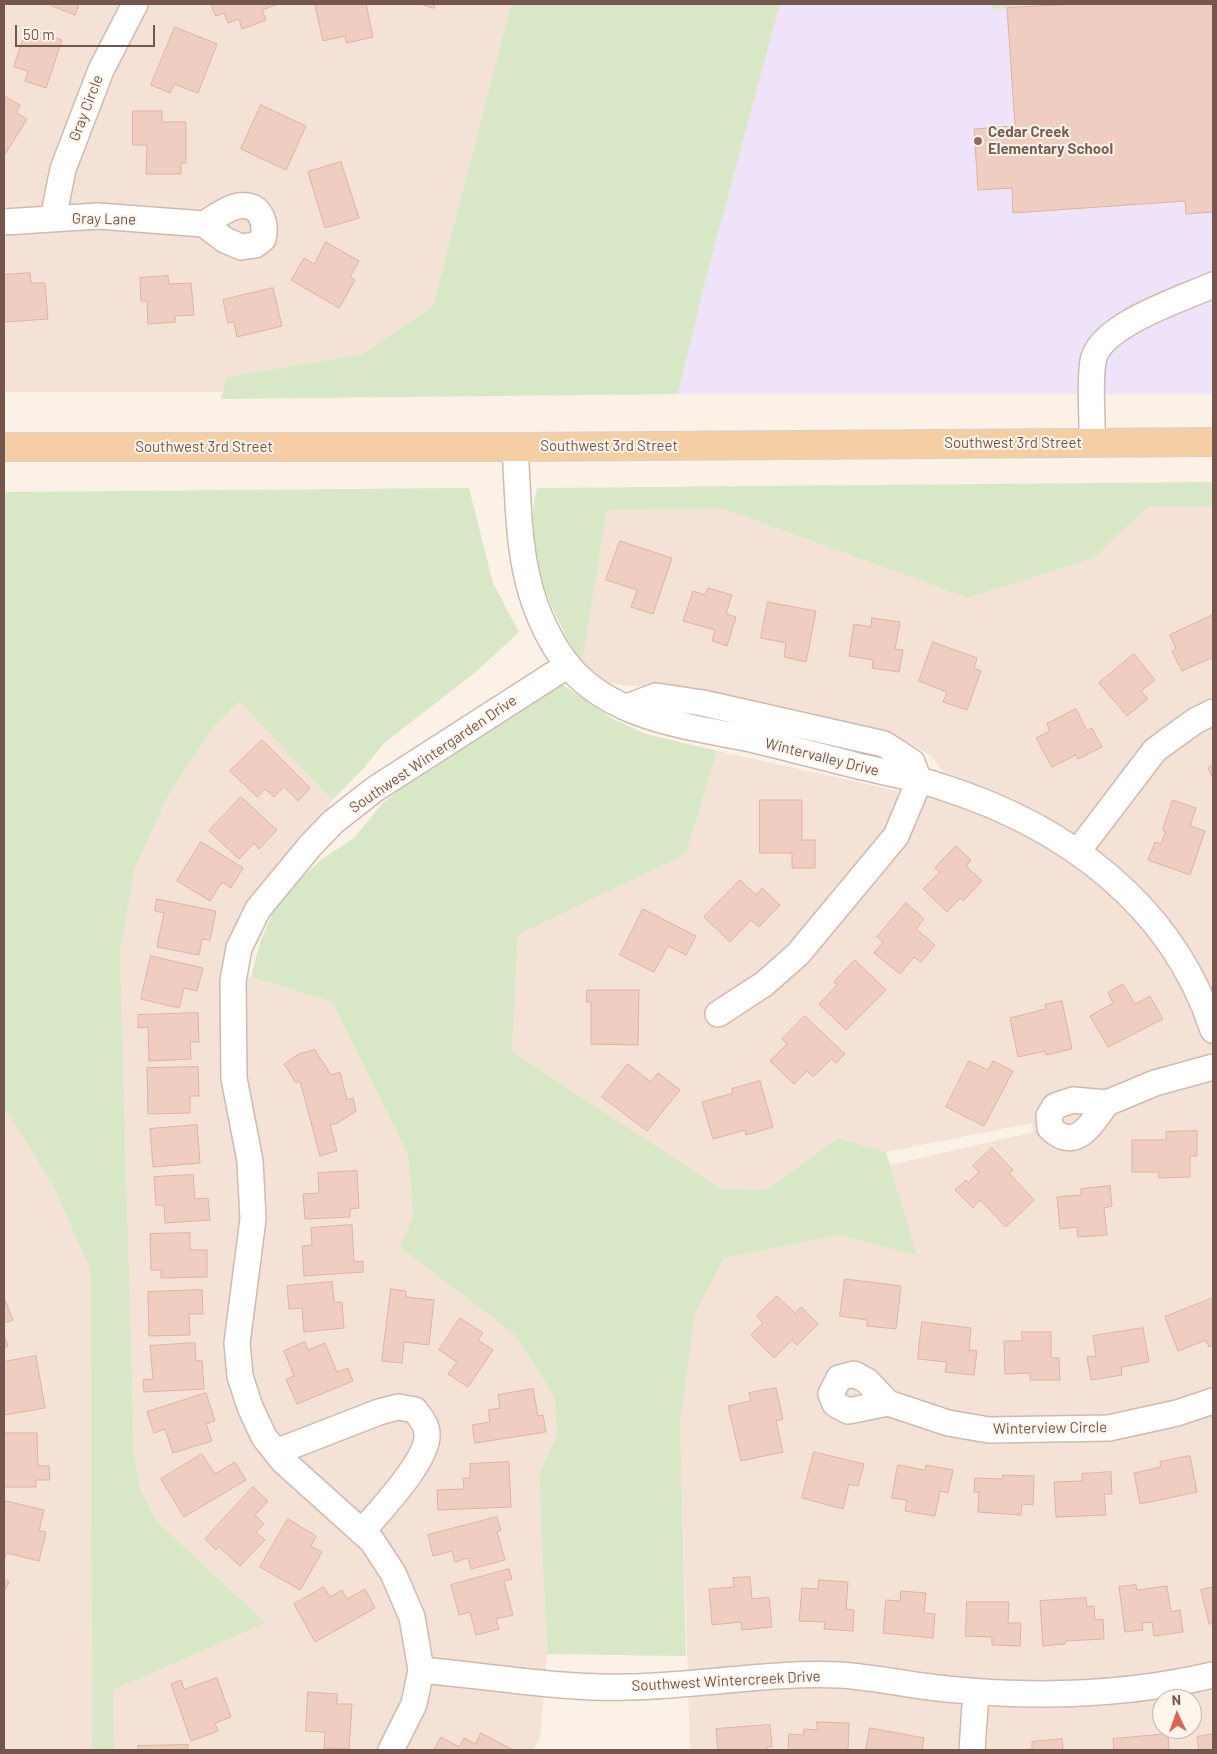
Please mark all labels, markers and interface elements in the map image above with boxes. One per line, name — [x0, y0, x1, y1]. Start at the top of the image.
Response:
scale bar — [18, 15, 158, 47]
text: 50 m — [23, 25, 55, 43]
street label: Gray Circle — [65, 72, 107, 144]
place label: Cedar Creek Elementary School — [988, 123, 1113, 158]
marker: Cedar Creek Elementary School — [972, 135, 984, 147]
street label: Gray Lane — [72, 209, 136, 229]
street label: Southwest 3rd Street — [944, 434, 1082, 452]
street label: Southwest 3rd Street — [540, 437, 678, 455]
street label: Southwest 3rd Street — [135, 438, 273, 456]
street label: Southwest Wintergarden Drive — [346, 691, 520, 817]
street label: Wintervalley Drive — [763, 734, 881, 780]
street label: Winterview Circle — [993, 1418, 1107, 1438]
street label: Southwest Wintercreek Drive — [631, 1667, 821, 1695]
north arrow — [1152, 1689, 1202, 1739]
text: N — [1171, 1691, 1181, 1708]

